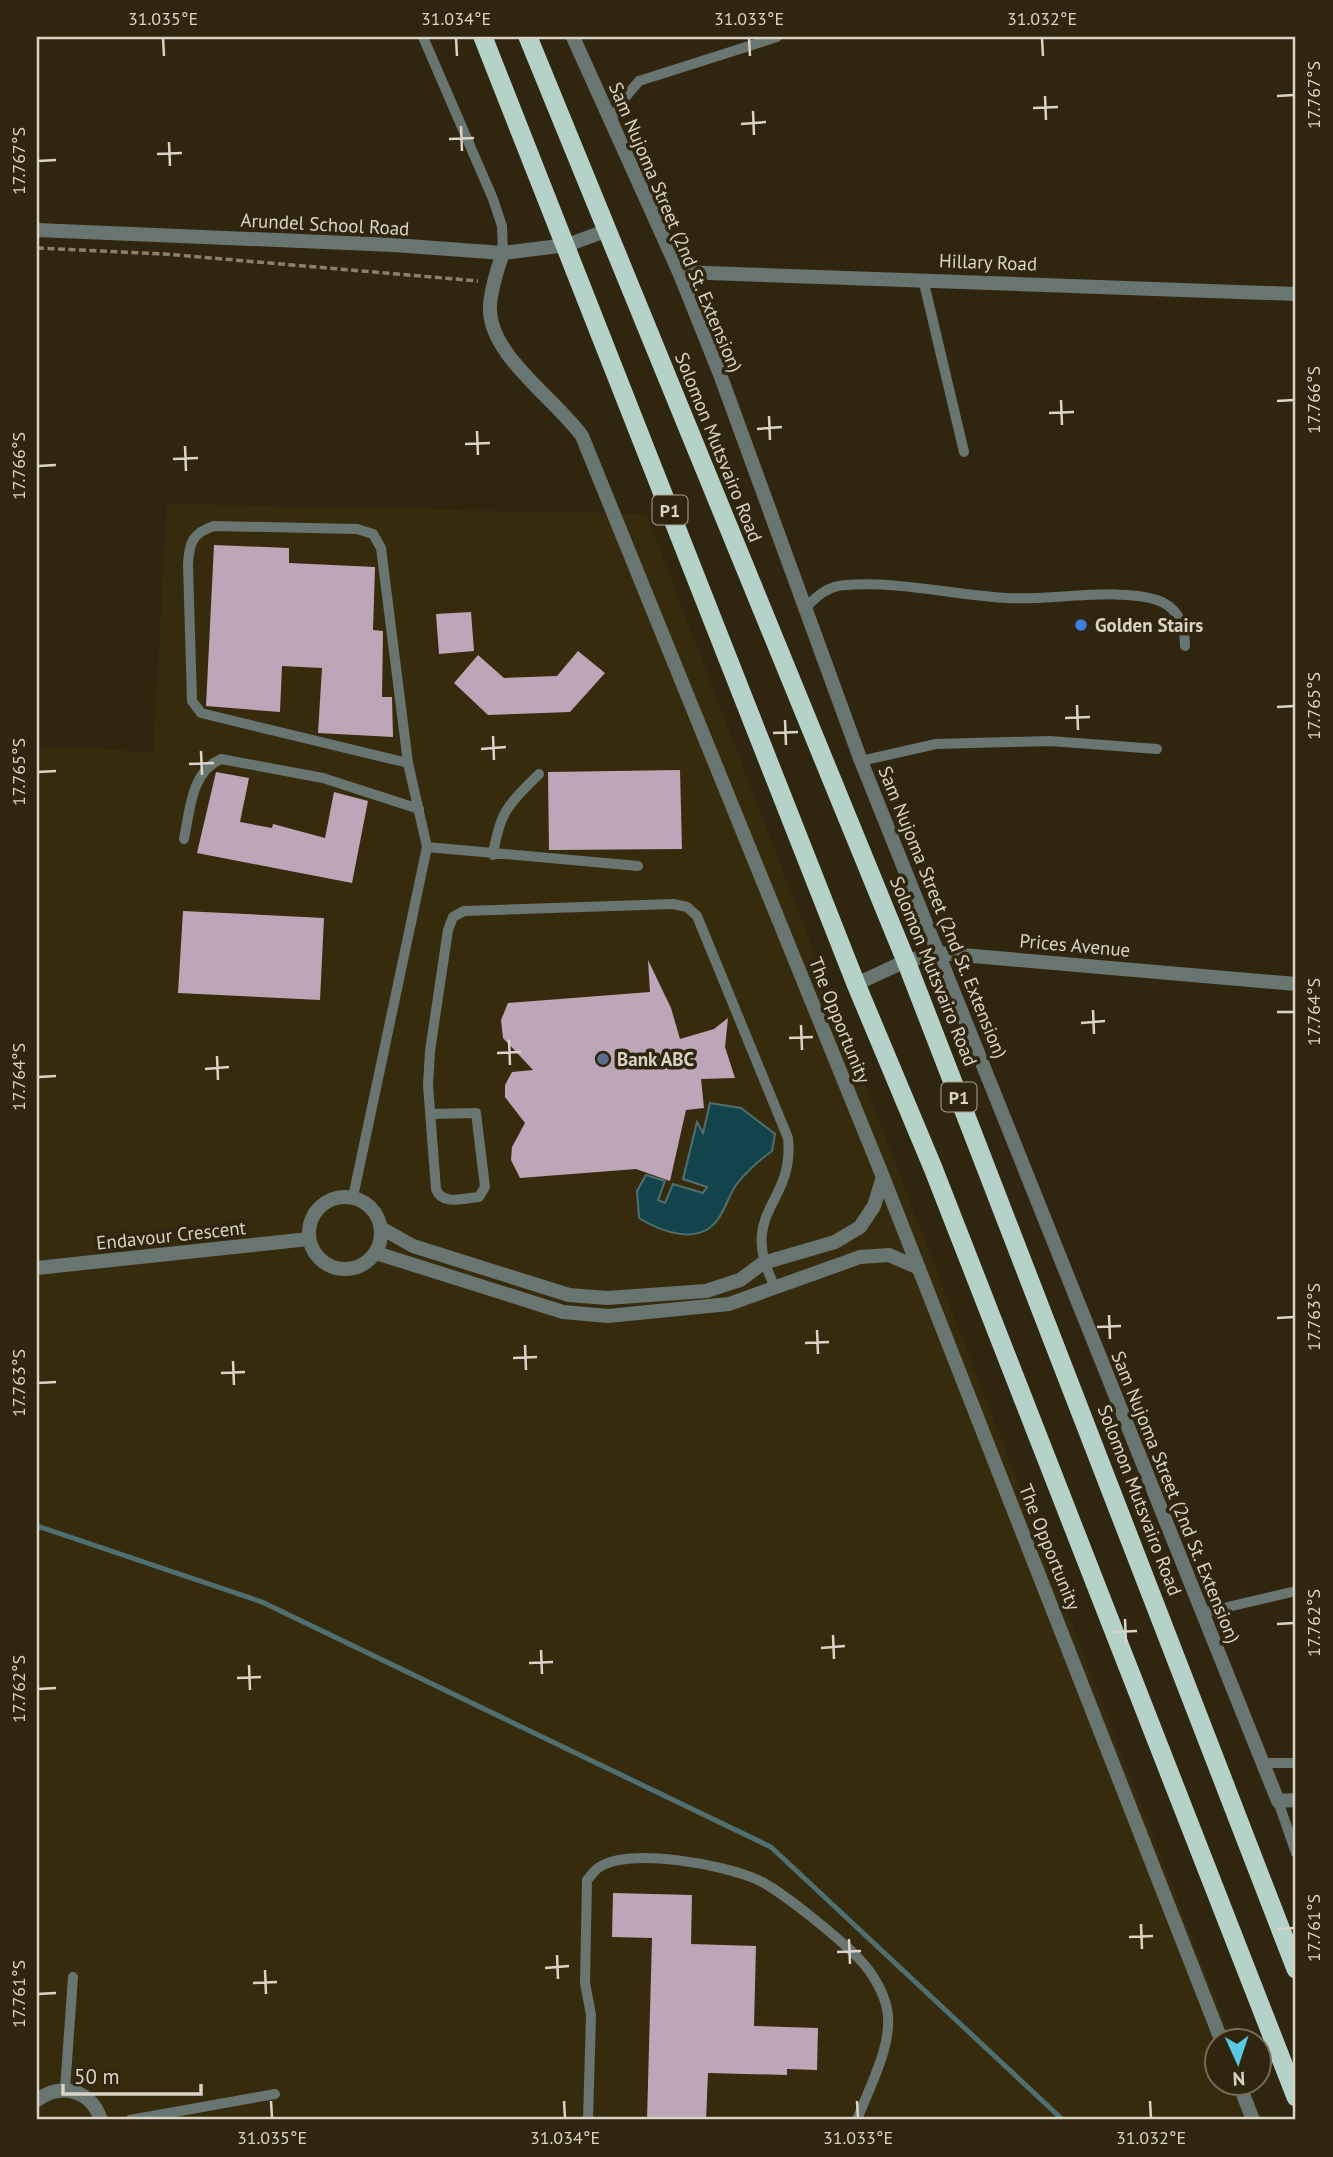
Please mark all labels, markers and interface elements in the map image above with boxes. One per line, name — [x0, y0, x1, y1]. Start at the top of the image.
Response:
text: 31.035°E — [128, 7, 198, 30]
text: 31.034°E — [421, 7, 491, 30]
text: 31.033°E — [714, 7, 784, 30]
text: 31.032°E — [1007, 7, 1077, 30]
text: 17.767°S — [1302, 61, 1325, 129]
street label: Sam Nujoma Street (2nd St. Extension) — [604, 78, 748, 376]
text: 17.767°S — [7, 127, 30, 195]
street label: Arundel School Road — [240, 208, 410, 240]
street label: Hillary Road — [938, 248, 1038, 276]
street label: Solomon Mutsvairo Road — [670, 349, 768, 545]
text: 17.766°S — [1302, 366, 1325, 434]
text: 17.766°S — [7, 432, 30, 500]
road number: P1 — [652, 496, 688, 524]
place label: Golden Stairs — [1095, 613, 1203, 637]
marker: Golden Stairs — [1073, 617, 1089, 633]
text: 17.765°S — [1302, 672, 1325, 740]
text: 17.765°S — [7, 738, 30, 806]
street label: Sam Nujoma Street (2nd St. Extension) — [873, 762, 1013, 1062]
street label: Solomon Mutsvairo Road — [885, 873, 983, 1069]
street label: Prices Avenue — [1019, 928, 1131, 962]
street label: The Opportunity — [804, 953, 876, 1087]
text: 17.764°S — [1302, 978, 1325, 1046]
text: 17.764°S — [7, 1043, 30, 1111]
place label: Bank ABC — [617, 1047, 695, 1071]
marker: Bank ABC — [595, 1051, 611, 1067]
road number: P1 — [942, 1082, 976, 1112]
street label: Endavour Crescent — [95, 1215, 248, 1255]
text: 17.763°S — [1302, 1283, 1325, 1351]
street label: Sam Nujoma Street (2nd St. Extension) — [1106, 1347, 1246, 1647]
text: 17.763°S — [7, 1349, 30, 1417]
street label: Solomon Mutsvairo Road — [1093, 1401, 1187, 1599]
street label: The Opportunity — [1014, 1480, 1086, 1614]
text: 17.762°S — [1302, 1589, 1325, 1657]
text: 17.762°S — [7, 1655, 30, 1723]
text: 17.761°S — [1302, 1894, 1325, 1962]
text: 17.761°S — [7, 1960, 30, 2028]
north arrow — [1204, 2028, 1274, 2098]
scale bar — [63, 2052, 201, 2096]
text: 50 m — [74, 2063, 120, 2090]
text: N — [1232, 2067, 1246, 2091]
text: 31.035°E — [237, 2126, 307, 2149]
text: 31.034°E — [530, 2126, 600, 2149]
text: 31.033°E — [823, 2126, 893, 2149]
text: 31.032°E — [1116, 2126, 1186, 2149]

